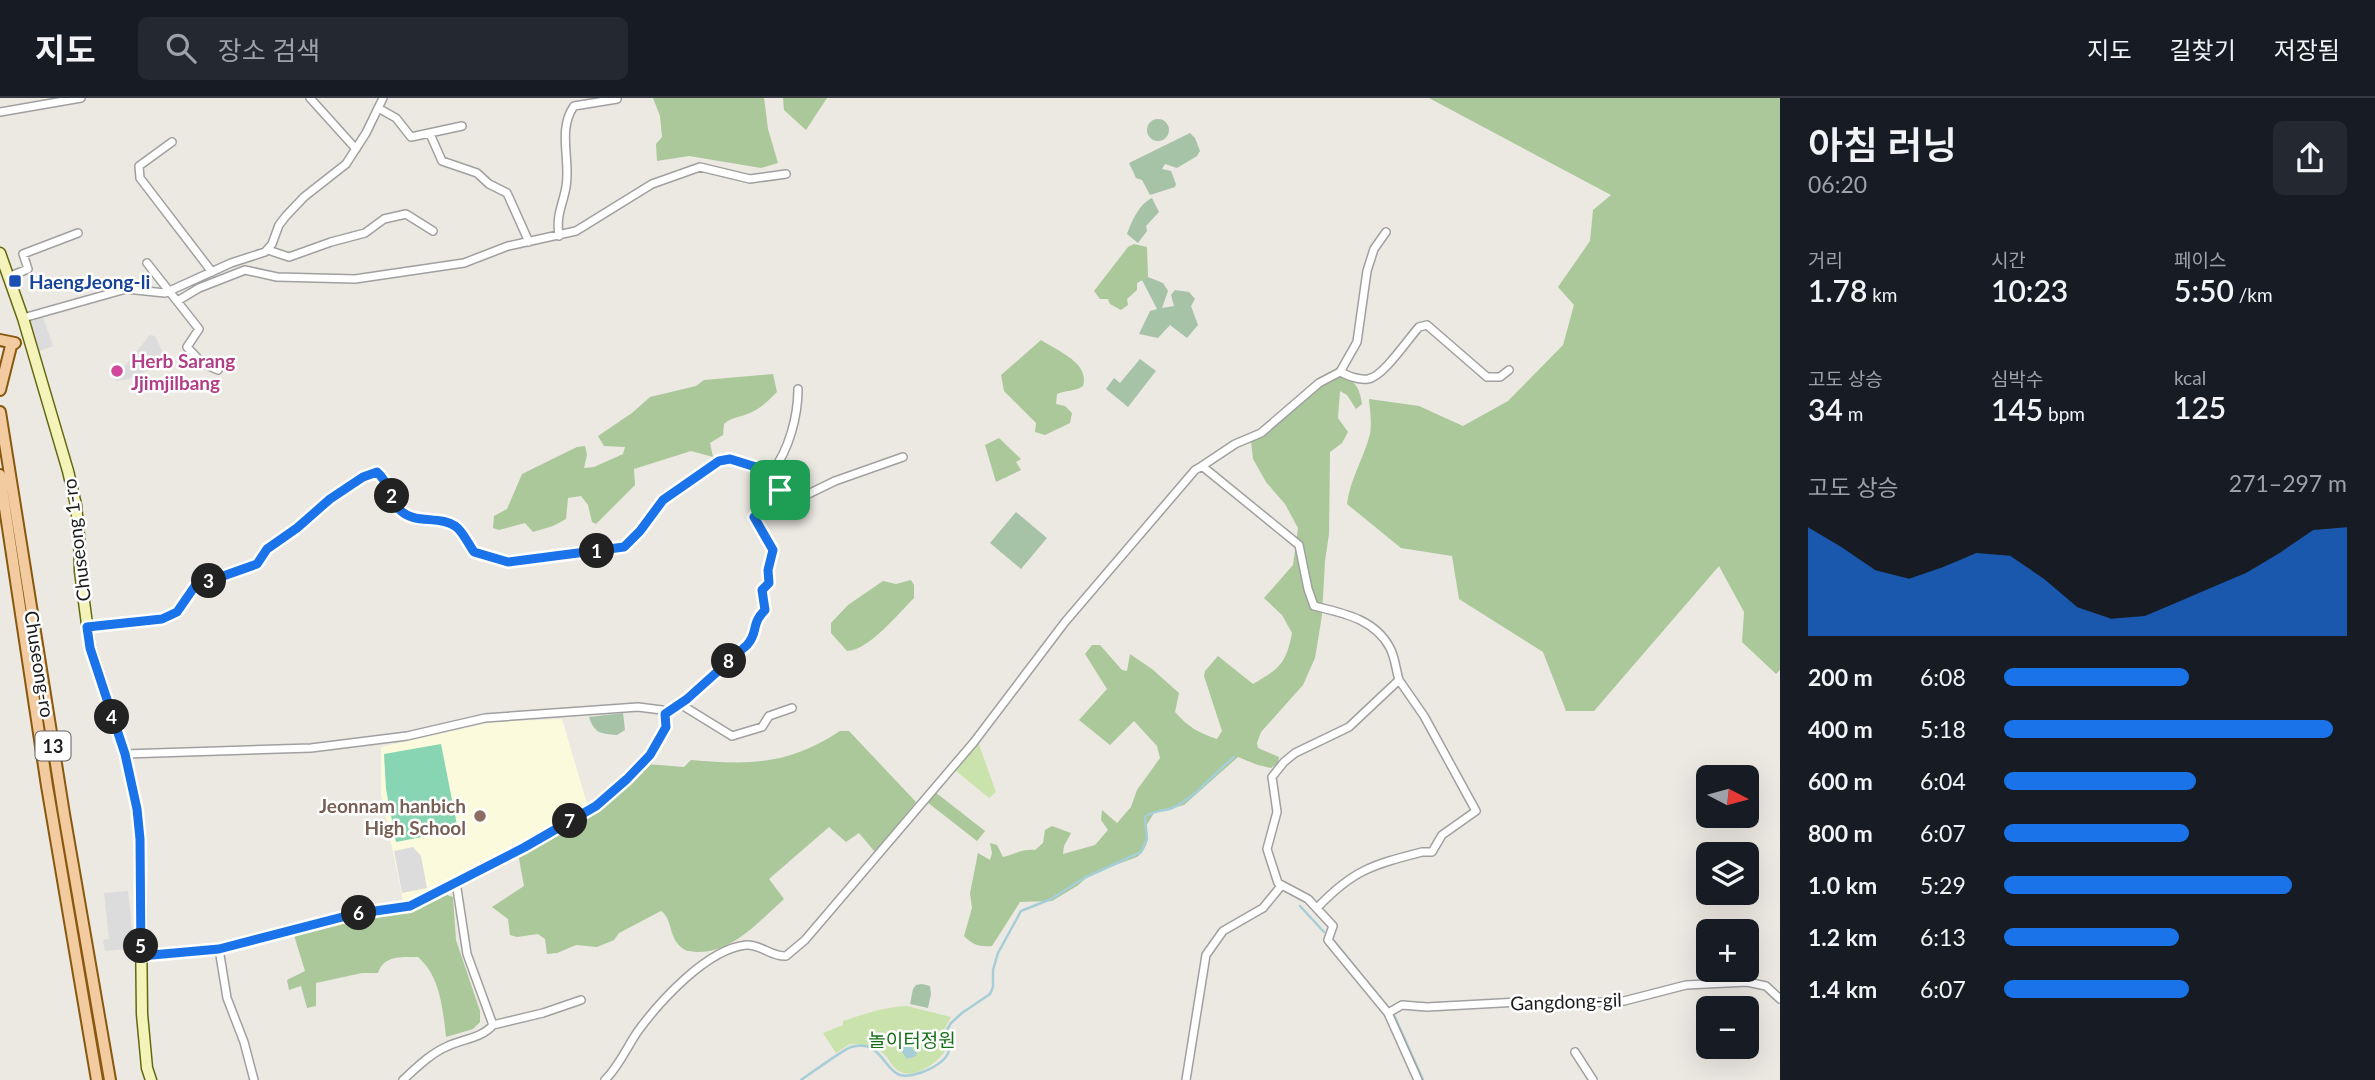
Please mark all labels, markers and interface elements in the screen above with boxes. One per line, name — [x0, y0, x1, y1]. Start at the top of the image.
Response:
search box — [138, 17, 628, 80]
text: 지도 — [35, 29, 96, 69]
icon: search — [162, 29, 200, 67]
text: 장소 검색 — [218, 34, 320, 66]
text: 지도 — [2087, 35, 2132, 64]
text: 길찾기 — [2170, 35, 2236, 64]
text: 저장됨 — [2274, 35, 2340, 64]
text: 아침 러닝 — [1808, 121, 1957, 167]
button: share — [2273, 121, 2347, 195]
text: 06:20 — [1808, 170, 1867, 198]
text: 거리 — [1808, 248, 1843, 271]
text: 시간 — [1991, 248, 2026, 271]
text: 페이스 — [2174, 248, 2226, 271]
place label: HaengJeong-li — [29, 270, 150, 293]
text: 1.78 — [1808, 272, 1867, 308]
text: 10:23 — [1991, 272, 2068, 308]
text: 5:50 — [2174, 272, 2234, 308]
marker: HaengJeong-li — [7, 273, 23, 289]
text: km — [1867, 283, 1897, 306]
text: /km — [2234, 283, 2273, 306]
place label: Herb Sarang Jjimjilbang — [131, 349, 235, 394]
marker: Herb Sarang Jjimjilbang — [109, 363, 125, 379]
text: kcal — [2174, 366, 2206, 389]
text: 고도 상승 — [1808, 367, 1883, 390]
text: 심박수 — [1991, 367, 2043, 390]
text: 125 — [2174, 389, 2226, 425]
text: 34 — [1808, 391, 1843, 427]
text: 145 — [1991, 391, 2043, 427]
text: m — [1843, 402, 1863, 425]
text: bpm — [2043, 402, 2085, 425]
pin — [750, 460, 810, 520]
text: 271–297 m — [2229, 469, 2347, 497]
icon: arrive — [761, 471, 799, 509]
text: 고도 상승 — [1808, 473, 1899, 501]
street label: Chuseong 1-ro — [57, 477, 95, 603]
pin: 2 — [374, 478, 410, 514]
text: 2 — [386, 484, 397, 507]
pin: 1 — [580, 533, 614, 568]
text: 1 — [591, 539, 602, 562]
pin: 3 — [192, 564, 227, 598]
text: 3 — [203, 569, 214, 592]
street label: Chuseong-ro — [20, 609, 60, 719]
pin: 8 — [712, 644, 746, 678]
text: 8 — [723, 649, 734, 672]
text: 200 m — [1808, 663, 1873, 691]
text: 6:08 — [1920, 663, 1966, 691]
pin: 4 — [94, 700, 130, 734]
text: 4 — [106, 705, 117, 728]
text: 400 m — [1808, 715, 1873, 743]
text: 5:18 — [1920, 715, 1966, 743]
road number: 13 — [36, 732, 70, 760]
north arrow — [1696, 765, 1759, 828]
map controls — [1696, 765, 1759, 1059]
text: 600 m — [1808, 767, 1873, 795]
text: 6:04 — [1920, 767, 1966, 795]
place label: Jeonnam hanbich High School — [319, 794, 466, 839]
pin: 7 — [552, 804, 588, 838]
marker: Jeonnam hanbich High School — [472, 808, 488, 824]
text: 7 — [564, 809, 575, 832]
text: 800 m — [1808, 819, 1873, 847]
text: 6:07 — [1920, 819, 1966, 847]
button: layers — [1696, 842, 1759, 905]
text: 1.0 km — [1808, 871, 1877, 899]
text: 5:29 — [1920, 871, 1966, 899]
pin: 6 — [342, 896, 376, 930]
text: 6 — [353, 901, 364, 924]
button: + — [1696, 919, 1759, 982]
text: 1.2 km — [1808, 923, 1877, 951]
text: 6:13 — [1920, 923, 1966, 951]
pin: 5 — [124, 928, 158, 964]
text: 5 — [135, 934, 146, 957]
text: 1.4 km — [1808, 975, 1877, 1003]
text: 6:07 — [1920, 975, 1966, 1003]
street label: Gangdong-gil — [1510, 988, 1622, 1014]
button: − — [1696, 996, 1759, 1059]
park label: 놀이터정원 — [868, 1028, 956, 1051]

